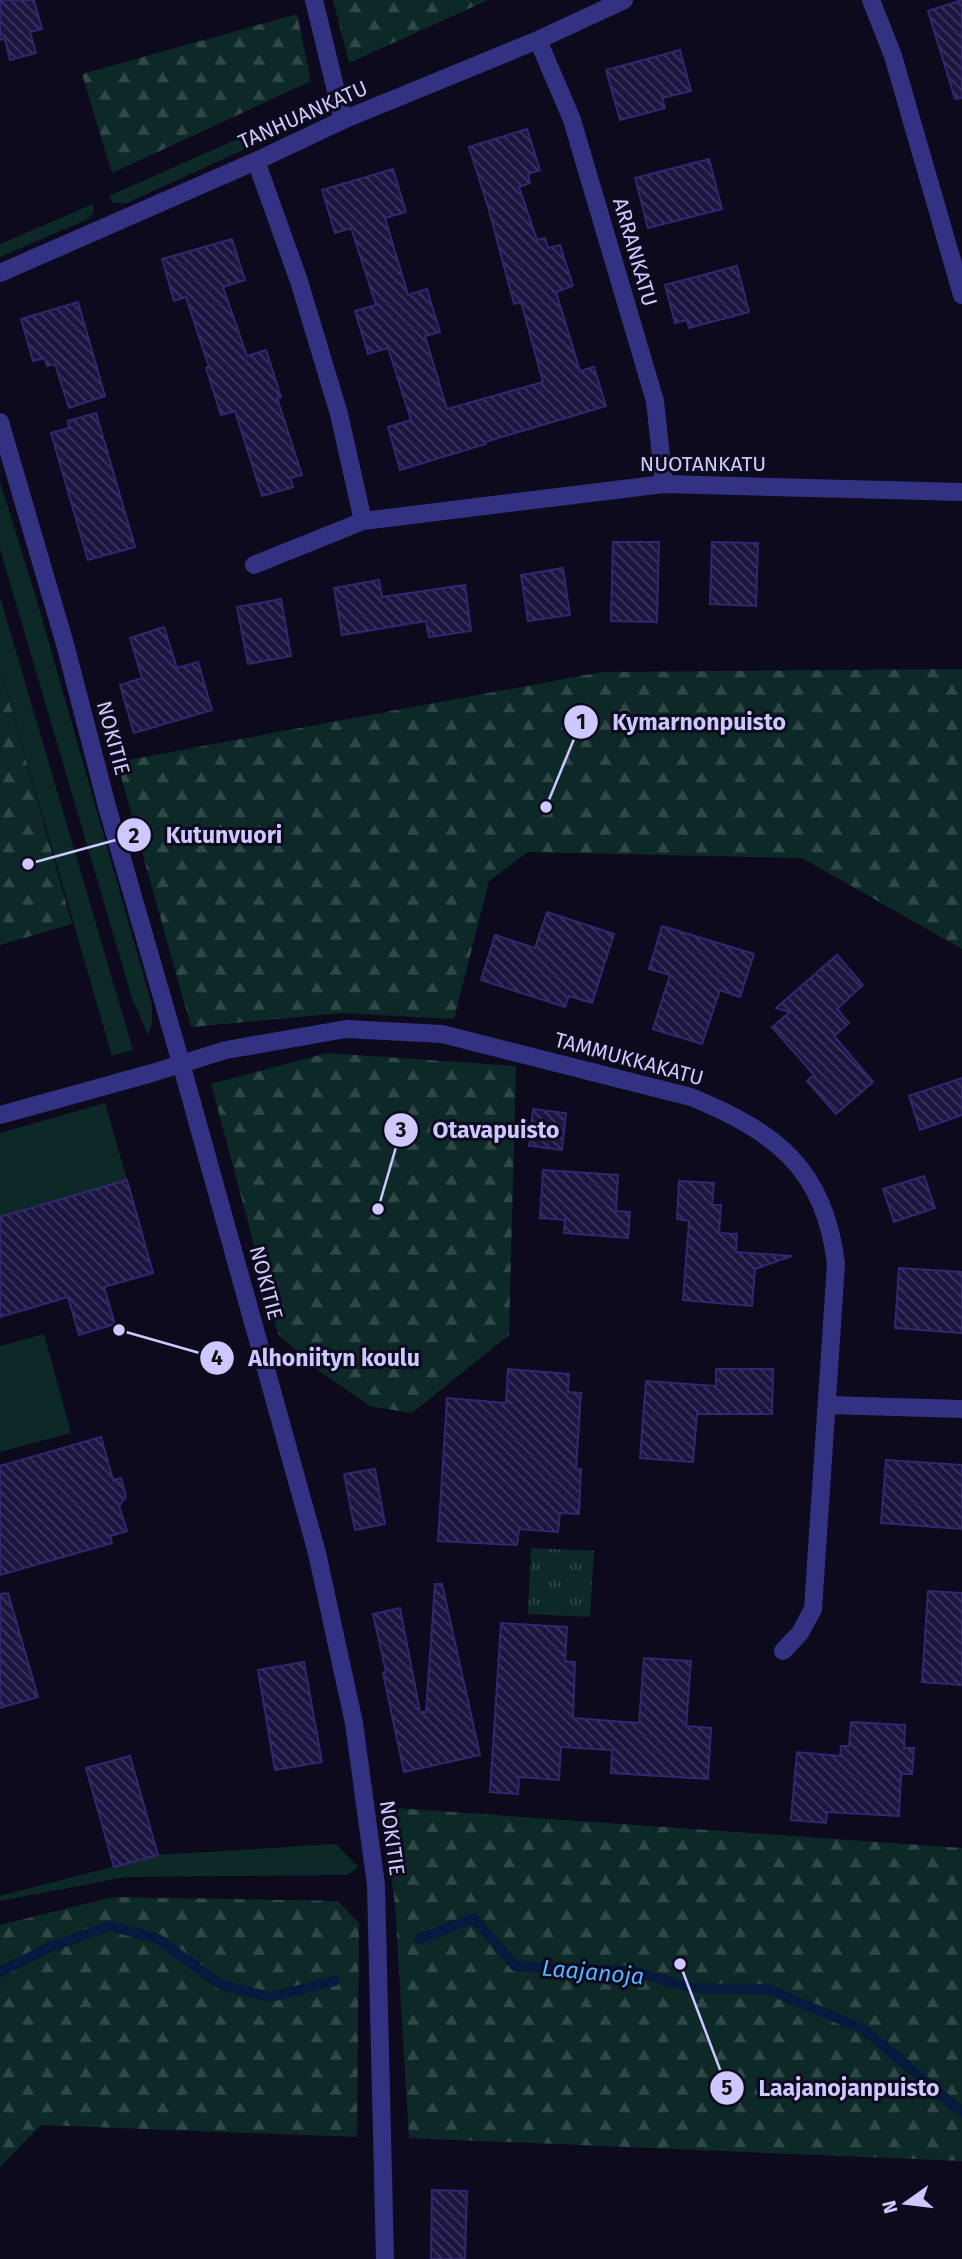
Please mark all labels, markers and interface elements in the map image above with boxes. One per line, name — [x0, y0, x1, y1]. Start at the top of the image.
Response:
street label: TANHUANKATU — [234, 75, 372, 155]
street label: ARRANKATU — [607, 195, 663, 309]
street label: NUOTANKATU — [640, 451, 766, 477]
street label: NOKITIE — [91, 698, 135, 778]
callout: Kymarnonpuisto — [563, 700, 800, 744]
text: Kymarnonpuisto — [612, 708, 786, 736]
text: 1 — [576, 709, 586, 735]
callout: Kutunvuori — [117, 813, 297, 857]
text: Kutunvuori — [166, 821, 282, 849]
text: 2 — [129, 823, 140, 849]
street label: TAMMUKKAKATU — [552, 1027, 706, 1091]
callout: Otavapuisto — [384, 1108, 574, 1152]
text: Otavapuisto — [432, 1116, 560, 1144]
text: 3 — [395, 1117, 407, 1143]
street label: NOKITIE — [244, 1243, 288, 1323]
callout: Alhoniityn koulu — [199, 1336, 434, 1380]
text: Alhoniityn koulu — [247, 1344, 420, 1372]
text: 4 — [211, 1345, 223, 1371]
street label: NOKITIE — [374, 1799, 410, 1877]
water label: Laajanoja — [541, 1954, 645, 1990]
callout: Laajanojanpuisto — [710, 2066, 953, 2110]
text: Laajanojanpuisto — [759, 2074, 939, 2102]
text: 5 — [721, 2075, 733, 2101]
north arrow — [871, 2168, 941, 2238]
text: N — [877, 2198, 903, 2216]

